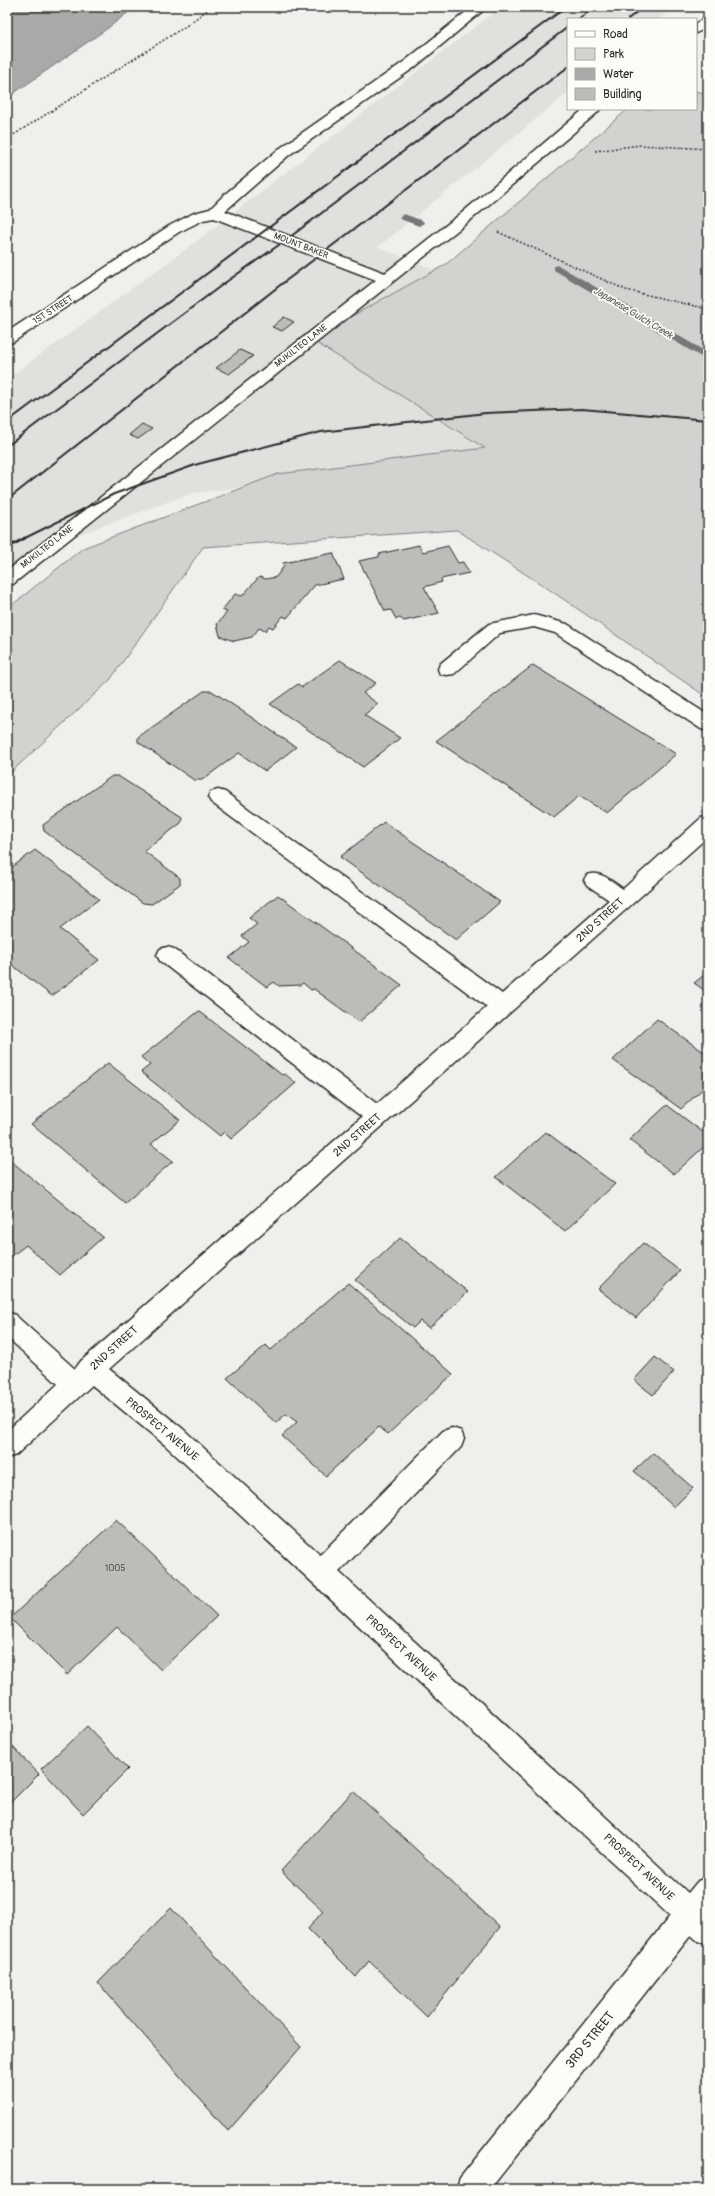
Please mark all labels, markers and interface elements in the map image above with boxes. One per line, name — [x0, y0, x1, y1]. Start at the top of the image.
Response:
legend — [567, 18, 697, 110]
text: Road — [603, 27, 628, 42]
text: Park — [603, 47, 624, 62]
text: Water — [603, 67, 634, 82]
text: Building — [603, 87, 642, 102]
street label: MOUNT BAKER — [272, 231, 330, 261]
water label: Japanese Gulch Creek — [591, 285, 675, 342]
street label: 1ST STREET — [31, 293, 75, 327]
street label: MUKILTEO LANE — [272, 322, 330, 370]
street label: MUKILTEO LANE — [18, 523, 76, 571]
street label: 2ND STREET — [574, 895, 626, 945]
street label: 2ND STREET — [330, 1111, 384, 1159]
street label: 2ND STREET — [88, 1323, 140, 1373]
street label: PROSPECT AVENUE — [123, 1395, 201, 1464]
house number: 1005 — [105, 1563, 125, 1574]
street label: PROSPECT AVENUE — [363, 1612, 439, 1684]
street label: PROSPECT AVENUE — [601, 1831, 677, 1903]
street label: 3RD STREET — [562, 2008, 618, 2072]

